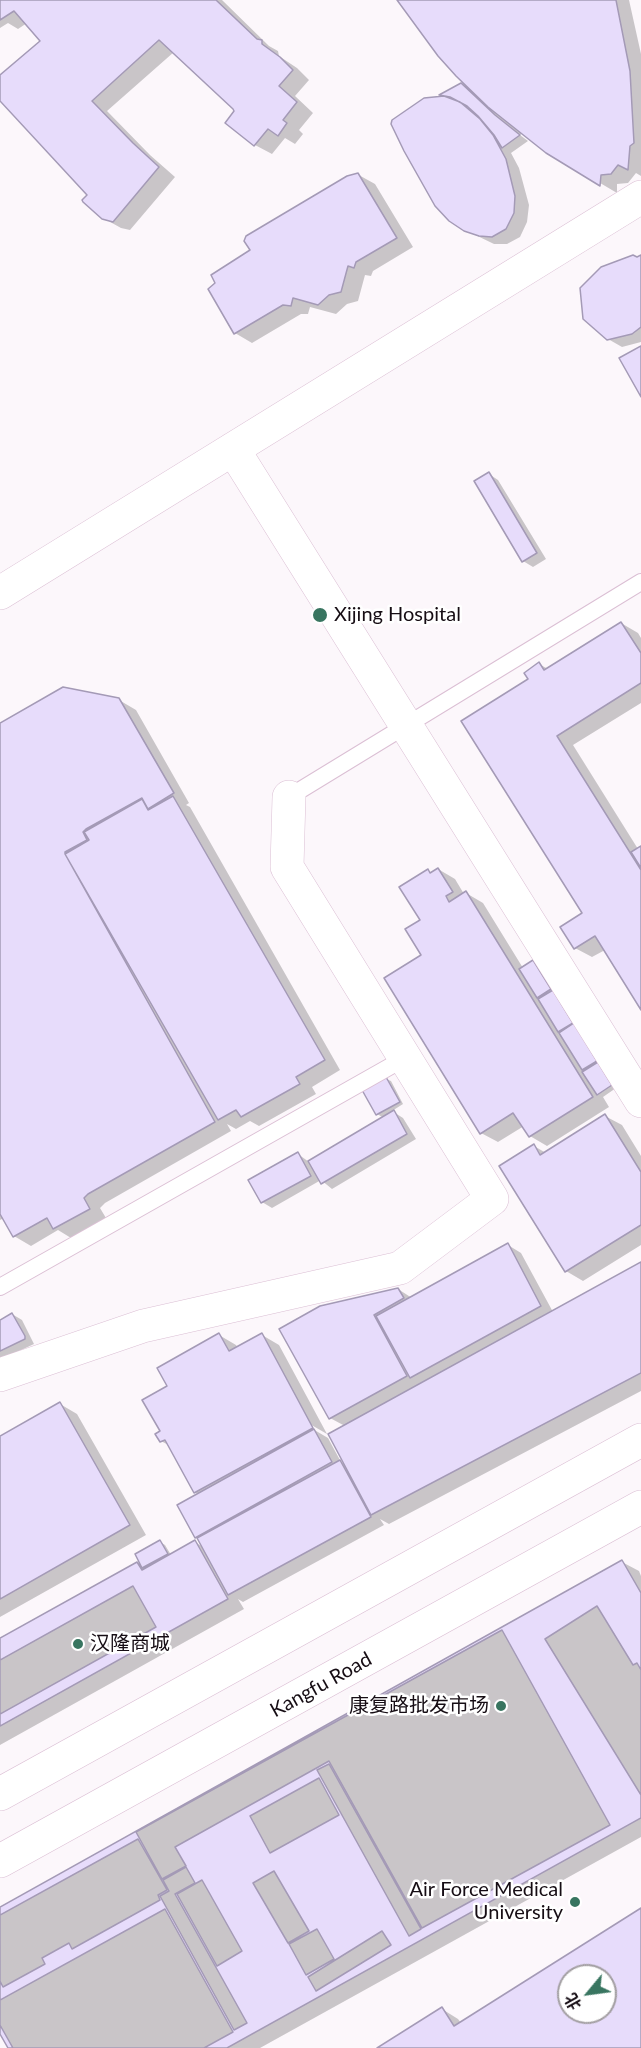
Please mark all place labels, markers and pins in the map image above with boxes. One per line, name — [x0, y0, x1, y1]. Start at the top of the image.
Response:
place label: Xijing Hospital — [334, 603, 461, 627]
marker: Xijing Hospital — [311, 606, 329, 624]
place label: 汉隆商城 — [90, 1632, 170, 1656]
marker: 汉隆商城 — [71, 1637, 85, 1651]
place label: 康复路批发市场 — [349, 1694, 489, 1718]
marker: 康复路批发市场 — [494, 1699, 508, 1713]
place label: Air Force Medical University — [410, 1878, 563, 1925]
marker: Air Force Medical University — [568, 1895, 582, 1909]

